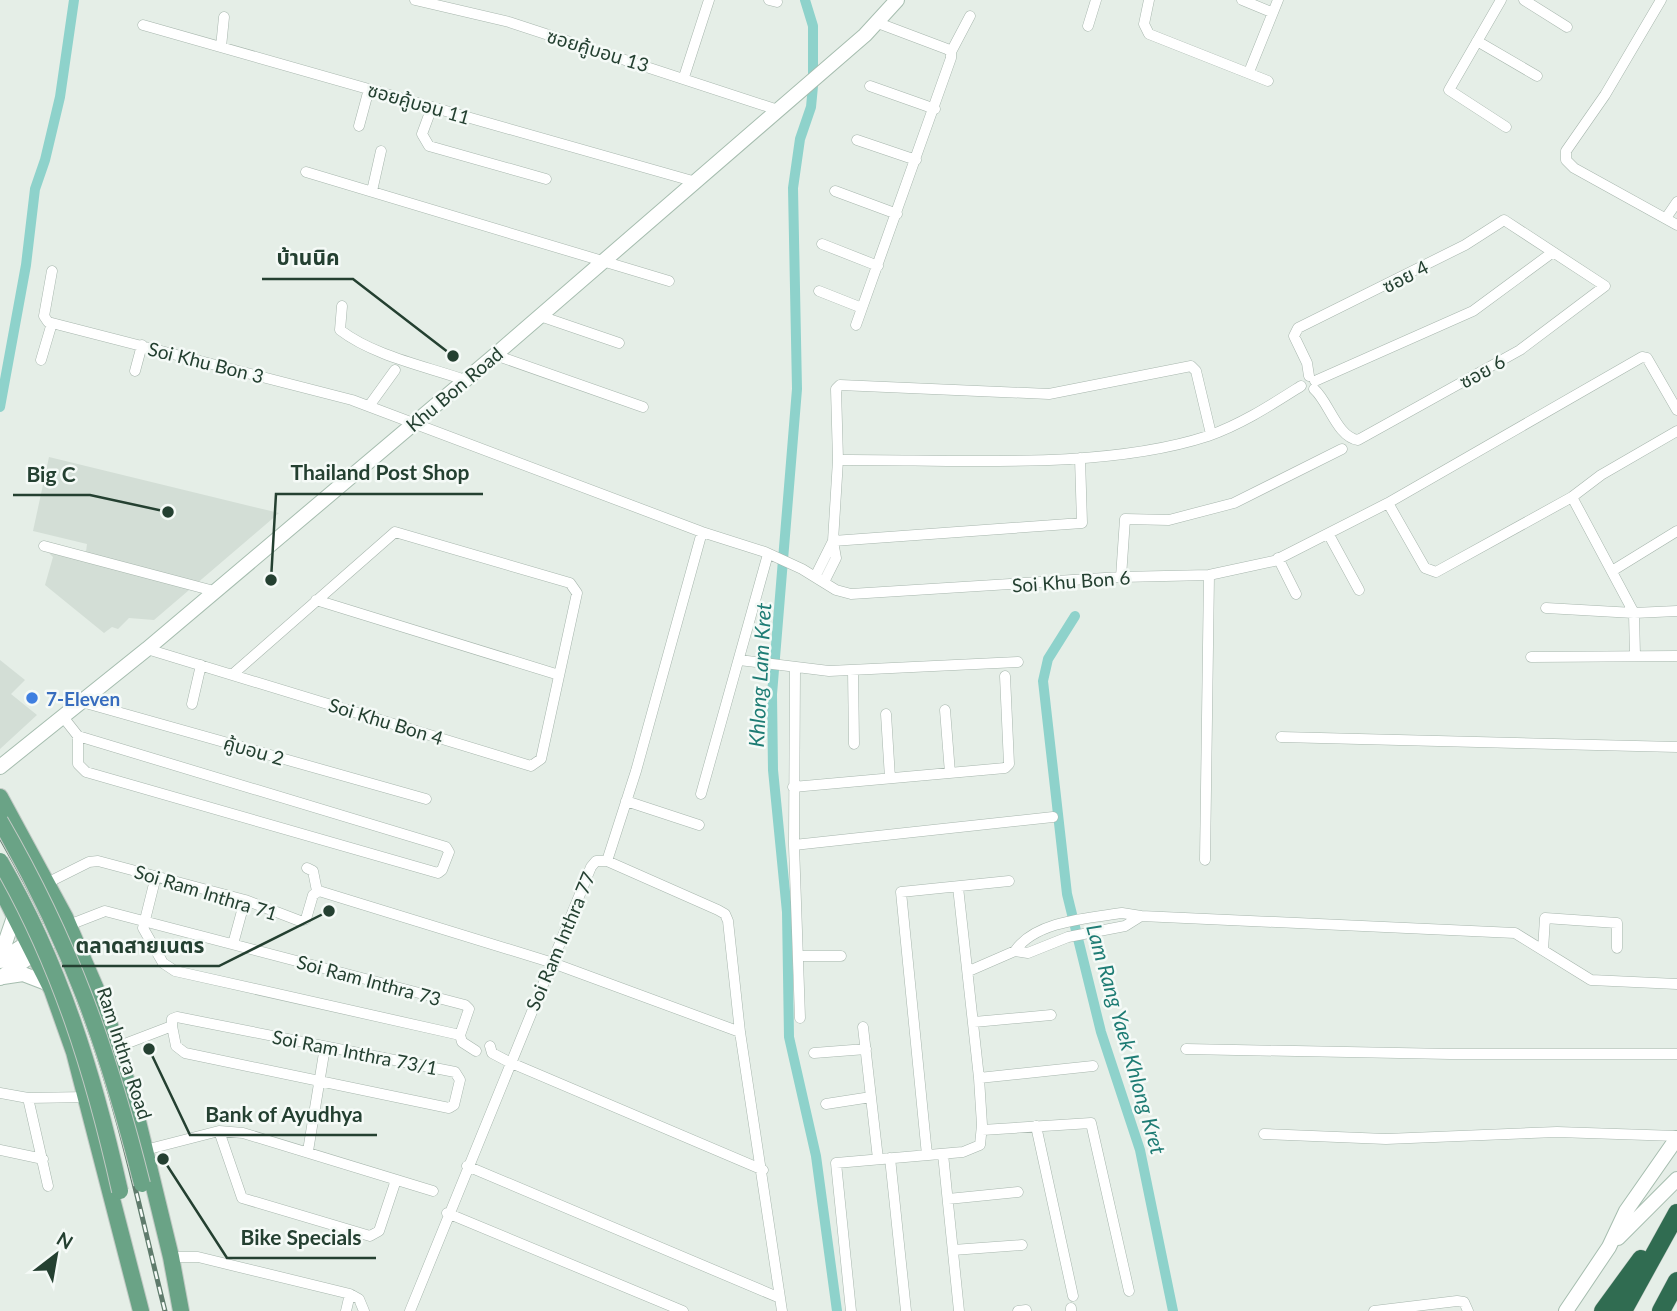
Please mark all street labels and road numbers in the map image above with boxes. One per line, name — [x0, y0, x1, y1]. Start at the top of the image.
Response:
street label: ซอยคู้บอน 13 — [544, 24, 652, 78]
street label: ซอยคู้บอน 11 — [365, 77, 473, 130]
street label: ซอย 4 — [1378, 255, 1432, 297]
street label: Soi Khu Bon 3 — [146, 337, 266, 387]
street label: Khu Bon Road — [401, 342, 507, 436]
street label: ซอย 6 — [1455, 349, 1509, 393]
street label: Soi Khu Bon 6 — [1011, 565, 1131, 597]
street label: Soi Khu Bon 4 — [326, 693, 446, 749]
street label: คู้บอน 2 — [221, 730, 287, 771]
street label: Soi Ram Inthra 71 — [132, 859, 280, 925]
street label: Soi Ram Inthra 77 — [520, 868, 600, 1014]
street label: Soi Ram Inthra 73 — [294, 950, 444, 1010]
street label: Ram Inthra Road — [93, 984, 157, 1122]
street label: Soi Ram Inthra 73/1 — [270, 1025, 440, 1079]

